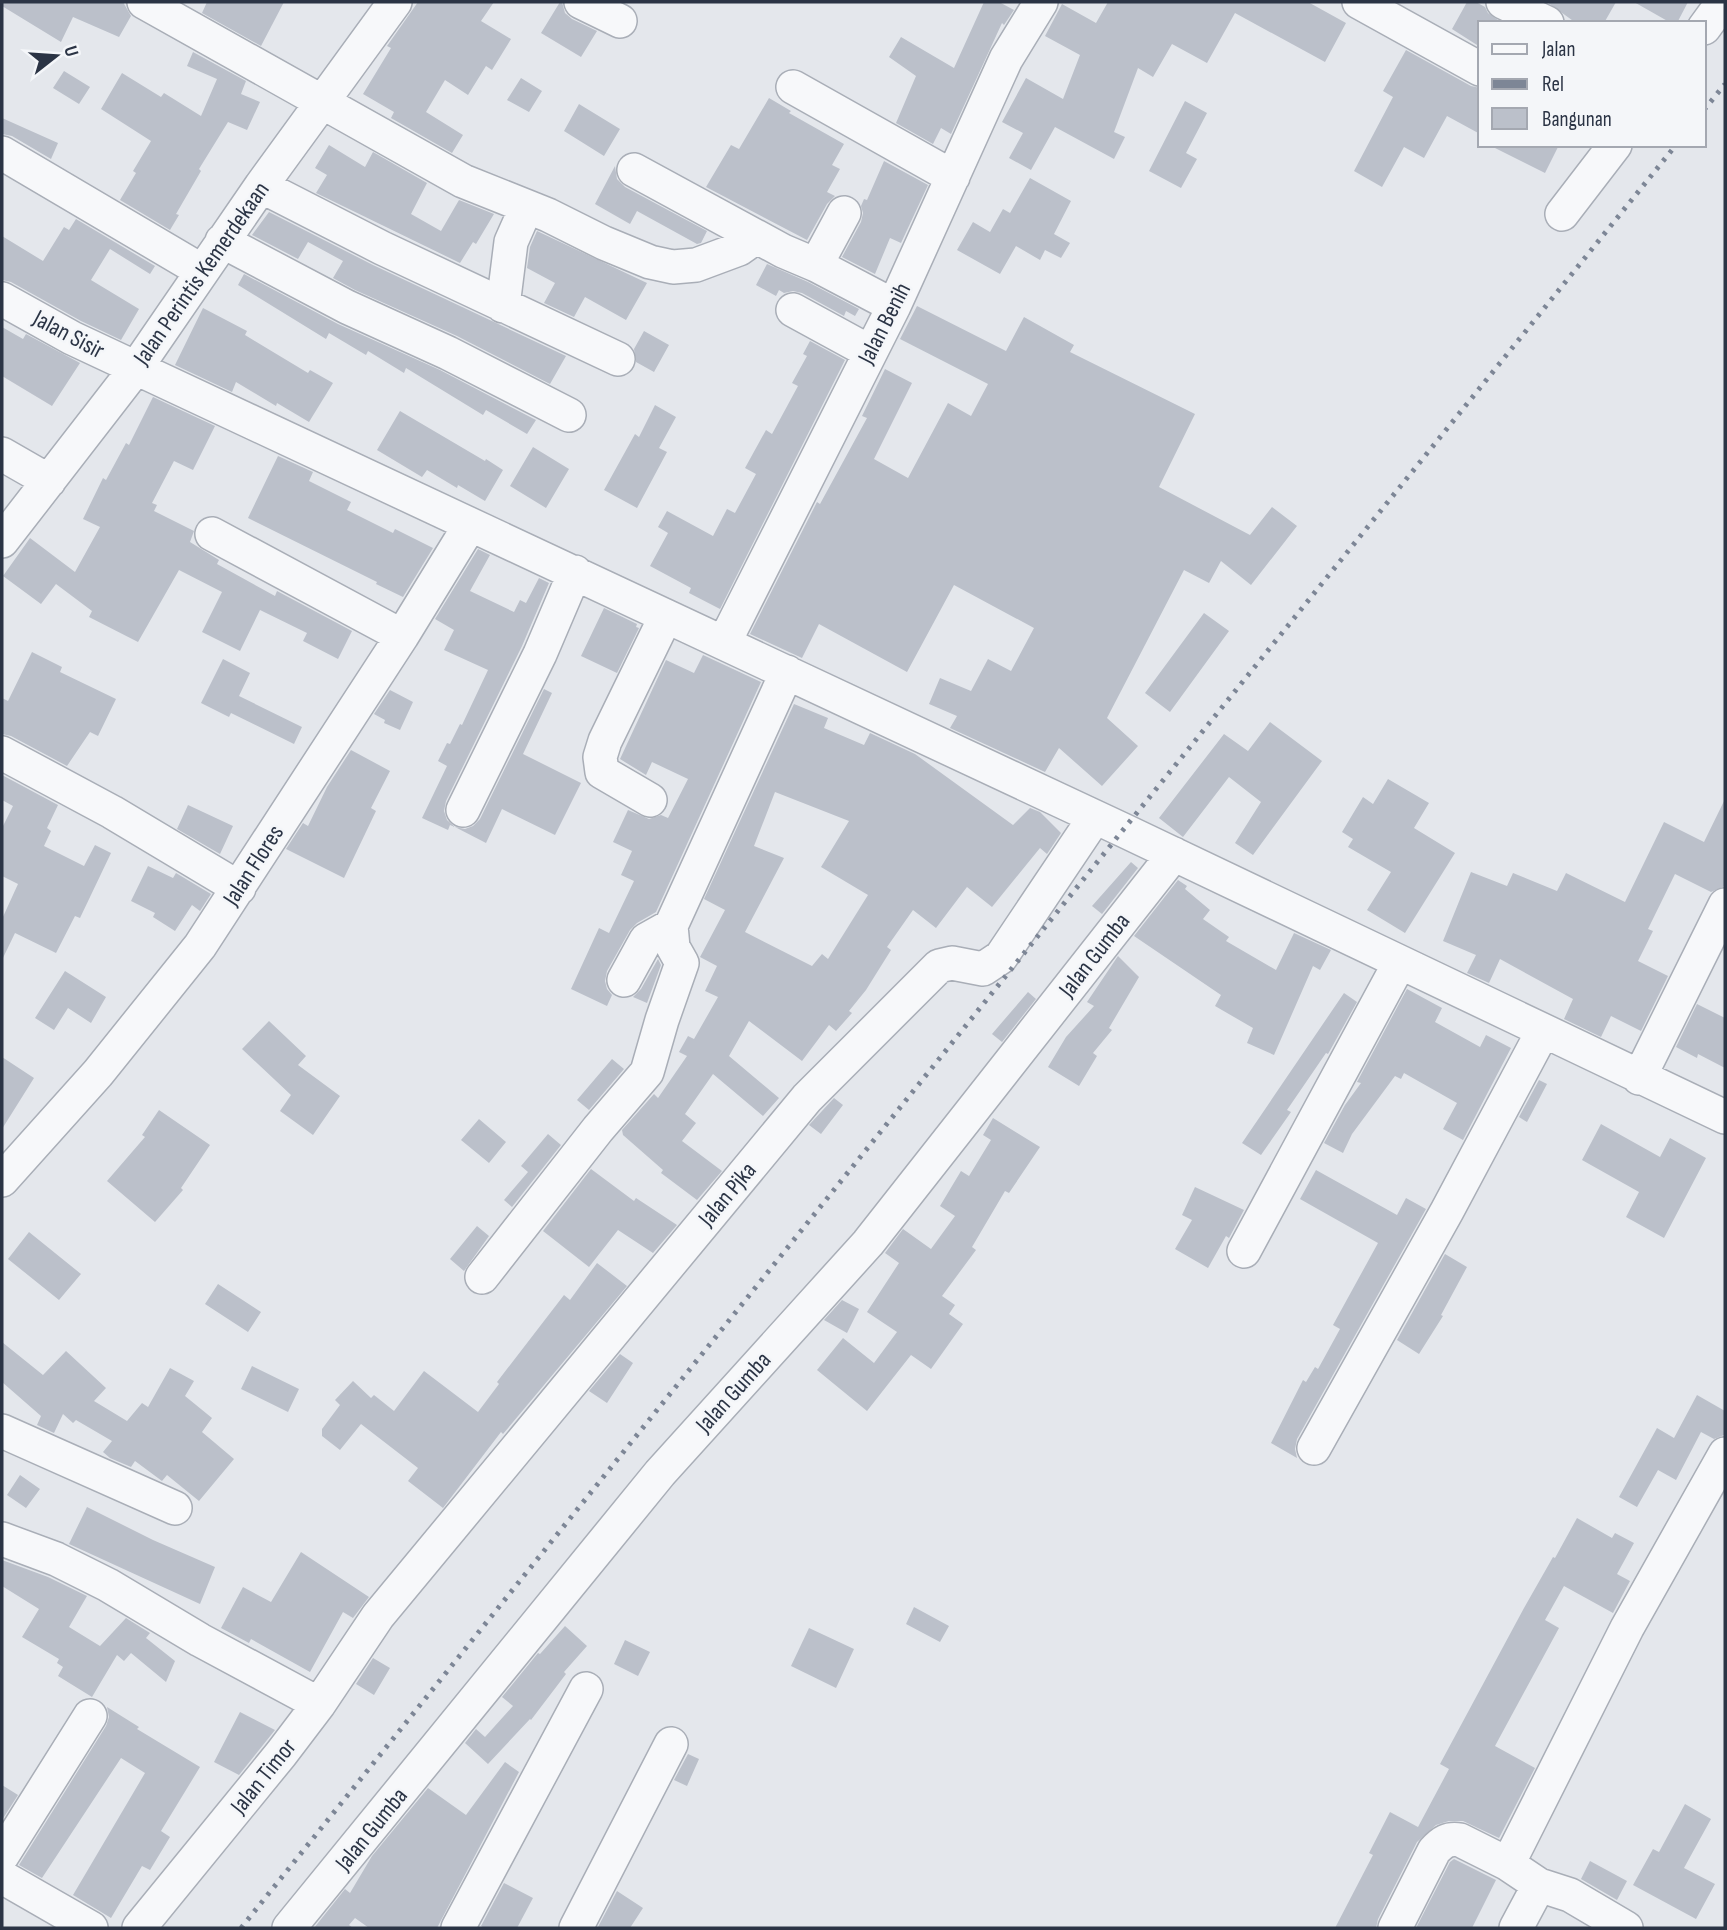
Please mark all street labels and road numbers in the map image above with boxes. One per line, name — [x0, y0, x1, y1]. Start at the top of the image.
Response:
street label: Jalan Perintis Kemerdekaan — [127, 176, 276, 371]
street label: Jalan Benih — [851, 278, 917, 370]
street label: Jalan Sisir — [27, 303, 110, 365]
street label: Jalan Flores — [216, 820, 290, 912]
street label: Jalan Gumba — [1052, 908, 1136, 1004]
street label: Jalan Pjka — [692, 1156, 763, 1233]
street label: Jalan Gumba — [689, 1346, 777, 1439]
street label: Jalan Timor — [224, 1733, 303, 1821]
street label: Jalan Gumba — [328, 1782, 414, 1878]

